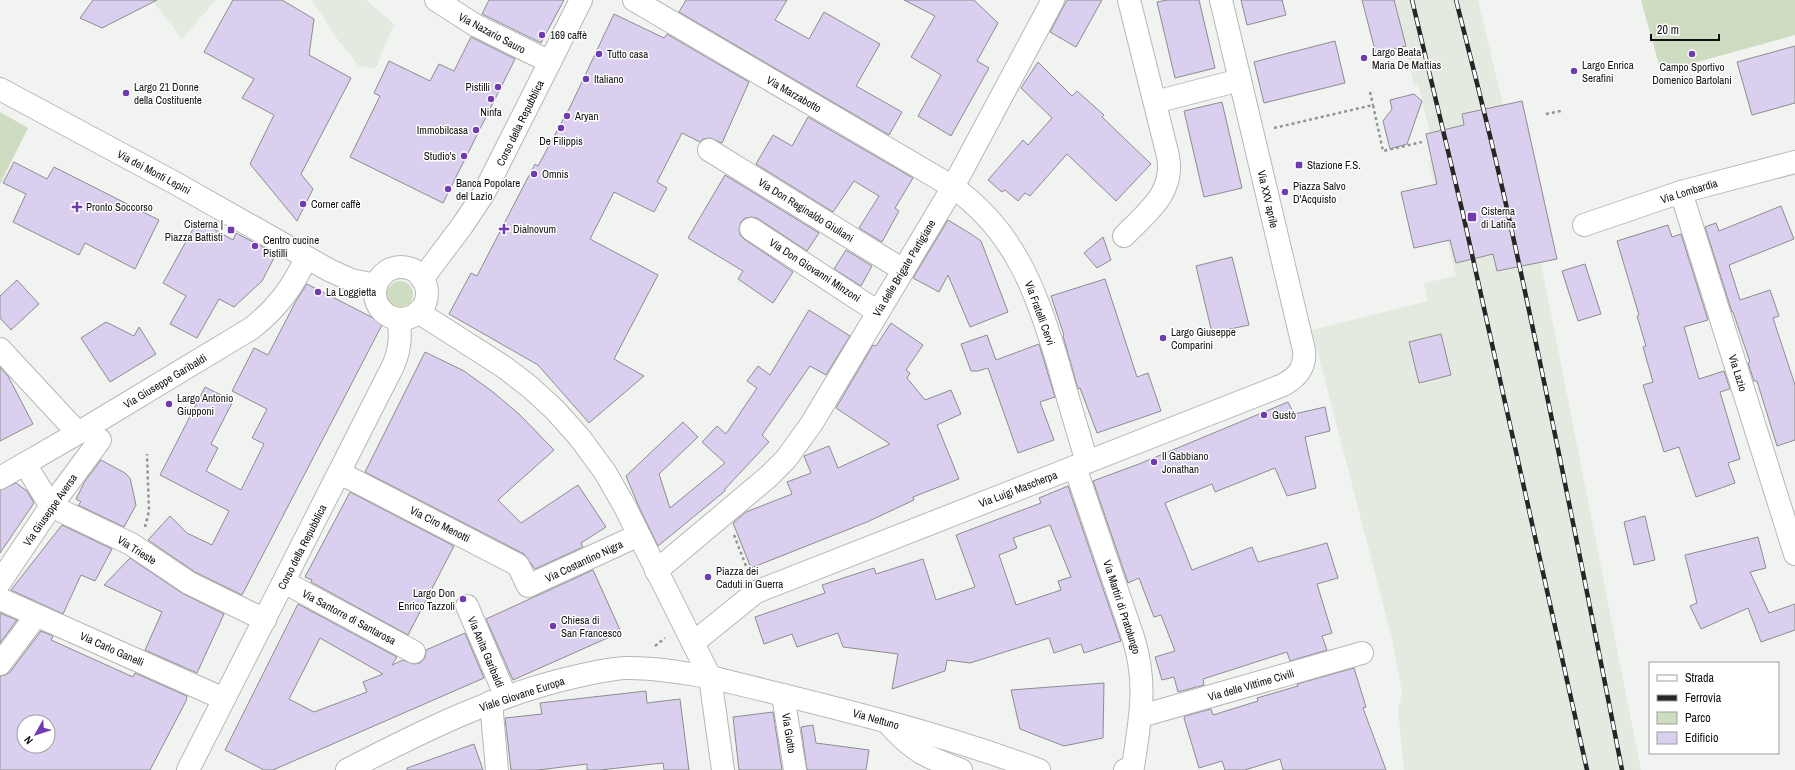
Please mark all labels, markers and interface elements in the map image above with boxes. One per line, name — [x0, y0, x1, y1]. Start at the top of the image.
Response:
street label: Via Nazario Sauro — [456, 9, 528, 57]
scale bar — [1651, 16, 1719, 42]
text: 20 m — [1657, 22, 1679, 38]
place label: 169 caffè — [550, 28, 587, 42]
marker: 169 caffè — [537, 30, 547, 40]
place label: Largo Beata Maria De Mattias — [1372, 45, 1442, 72]
place label: Tutto casa — [607, 47, 648, 61]
marker: Tutto casa — [594, 49, 604, 59]
marker: Campo Sportivo Domenico Bartolani — [1687, 49, 1697, 59]
marker: Largo Beata Maria De Mattias — [1359, 53, 1369, 63]
place label: Largo Enrica Serafini — [1582, 58, 1634, 85]
place label: Campo Sportivo Domenico Bartolani — [1652, 60, 1732, 87]
marker: Largo Enrica Serafini — [1569, 66, 1579, 76]
place label: Italiano — [594, 72, 624, 86]
street label: Via Marzabotto — [764, 73, 824, 115]
marker: Italiano — [581, 74, 591, 84]
street label: Corso della Repubblica — [493, 78, 547, 168]
place label: Largo 21 Donne della Costituente — [134, 80, 202, 107]
place label: Pistilli — [465, 80, 490, 94]
marker: Pistilli — [493, 82, 503, 92]
marker: Largo 21 Donne della Costituente — [121, 88, 131, 98]
marker: Ninfa — [486, 94, 496, 104]
place label: Ninfa — [480, 105, 502, 119]
place label: Aryan — [574, 109, 599, 123]
marker: Aryan — [562, 111, 572, 121]
place label: Immobilcasa — [417, 123, 468, 137]
marker: De Filippis — [556, 123, 566, 133]
marker: Immobilcasa — [471, 125, 481, 135]
place label: De Filippis — [539, 134, 583, 148]
street label: Via dei Monti Lepini — [115, 147, 193, 197]
place label: Studio's — [424, 149, 456, 163]
marker: Studio's — [459, 151, 469, 161]
place label: Stazione F.S. — [1307, 158, 1361, 172]
marker: Stazione F.S. — [1294, 160, 1304, 170]
place label: Omnis — [542, 167, 569, 181]
marker: Omnis — [529, 169, 539, 179]
street label: Via XXV aprile — [1255, 169, 1281, 229]
street label: Via Don Reginaldo Giuliani — [756, 175, 856, 245]
place label: Banca Popolare del Lazio — [456, 176, 520, 203]
street label: Via Lombardia — [1659, 176, 1719, 206]
place label: Piazza Salvo D'Acquisto — [1293, 179, 1346, 206]
marker: Banca Popolare del Lazio — [443, 184, 453, 194]
marker: Piazza Salvo D'Acquisto — [1280, 187, 1290, 197]
place label: Corner caffè — [311, 197, 360, 211]
marker: Corner caffè — [298, 199, 308, 209]
place label: Pronto Soccorso — [86, 200, 153, 214]
marker: Pronto Soccorso — [71, 201, 83, 213]
place label: Cisterna di Latina — [1481, 204, 1516, 231]
marker: Cisterna di Latina — [1466, 211, 1478, 223]
place label: Cisterna | Piazza Battisti — [165, 217, 223, 244]
street label: Via delle Brigate Partigiane — [869, 217, 939, 319]
place label: Dialnovum — [513, 222, 556, 236]
marker: Dialnovum — [498, 223, 510, 235]
marker: Cisterna | Piazza Battisti — [226, 225, 236, 235]
place label: Centro cucine Pistilli — [263, 233, 319, 260]
street label: Via Don Giovanni Minzoni — [767, 235, 863, 305]
marker: Centro cucine Pistilli — [250, 241, 260, 251]
street label: Via Fratelli Cervi — [1022, 279, 1058, 347]
place label: La Loggietta — [326, 285, 376, 299]
marker: La Loggietta — [313, 287, 323, 297]
place label: Largo Giuseppe Comparini — [1171, 325, 1236, 352]
marker: Largo Giuseppe Comparini — [1158, 333, 1168, 343]
street label: Via Giuseppe Garibaldi — [121, 351, 209, 411]
street label: Via Lazio — [1726, 353, 1750, 393]
place label: Largo Antonio Giupponi — [177, 391, 233, 418]
marker: Largo Antonio Giupponi — [164, 399, 174, 409]
place label: Gustò — [1272, 408, 1296, 422]
marker: Gustò — [1259, 410, 1269, 420]
place label: Il Gabbiano Jonathan — [1162, 449, 1209, 476]
marker: Il Gabbiano Jonathan — [1149, 457, 1159, 467]
street label: Via Luigi Mascherpa — [977, 468, 1059, 510]
street label: Via Giuseppe Aversa — [20, 471, 80, 549]
street label: Corso della Repubblica — [274, 502, 330, 592]
street label: Via Ciro Menotti — [408, 503, 472, 545]
street label: Via Trieste — [115, 533, 159, 567]
street label: Via Costantino Nigra — [543, 537, 625, 585]
street label: Via Martiri di Pratolungo — [1100, 558, 1144, 656]
place label: Piazza dei Caduti in Guerra — [716, 564, 783, 591]
marker: Piazza dei Caduti in Guerra — [703, 572, 713, 582]
street label: Via Santorre di Santarosa — [300, 586, 398, 648]
place label: Largo Don Enrico Tazzoli — [398, 586, 455, 613]
marker: Largo Don Enrico Tazzoli — [458, 594, 468, 604]
place label: Chiesa di San Francesco — [561, 613, 622, 640]
street label: Via Anita Garibaldi — [465, 614, 507, 690]
marker: Chiesa di San Francesco — [548, 621, 558, 631]
street label: Via Carlo Ganelli — [78, 629, 146, 669]
legend — [1649, 662, 1779, 754]
street label: Via delle Vittime Civili — [1206, 666, 1296, 704]
text: Strada — [1685, 670, 1715, 686]
street label: Viale Giovane Europa — [478, 674, 566, 714]
text: Ferrovia — [1685, 690, 1722, 706]
street label: Via Nettuno — [851, 706, 901, 732]
text: Parco — [1685, 710, 1711, 726]
street label: Via Giotto — [779, 712, 799, 754]
north arrow — [16, 714, 56, 754]
text: Edificio — [1685, 730, 1718, 746]
text: N — [21, 733, 36, 747]

